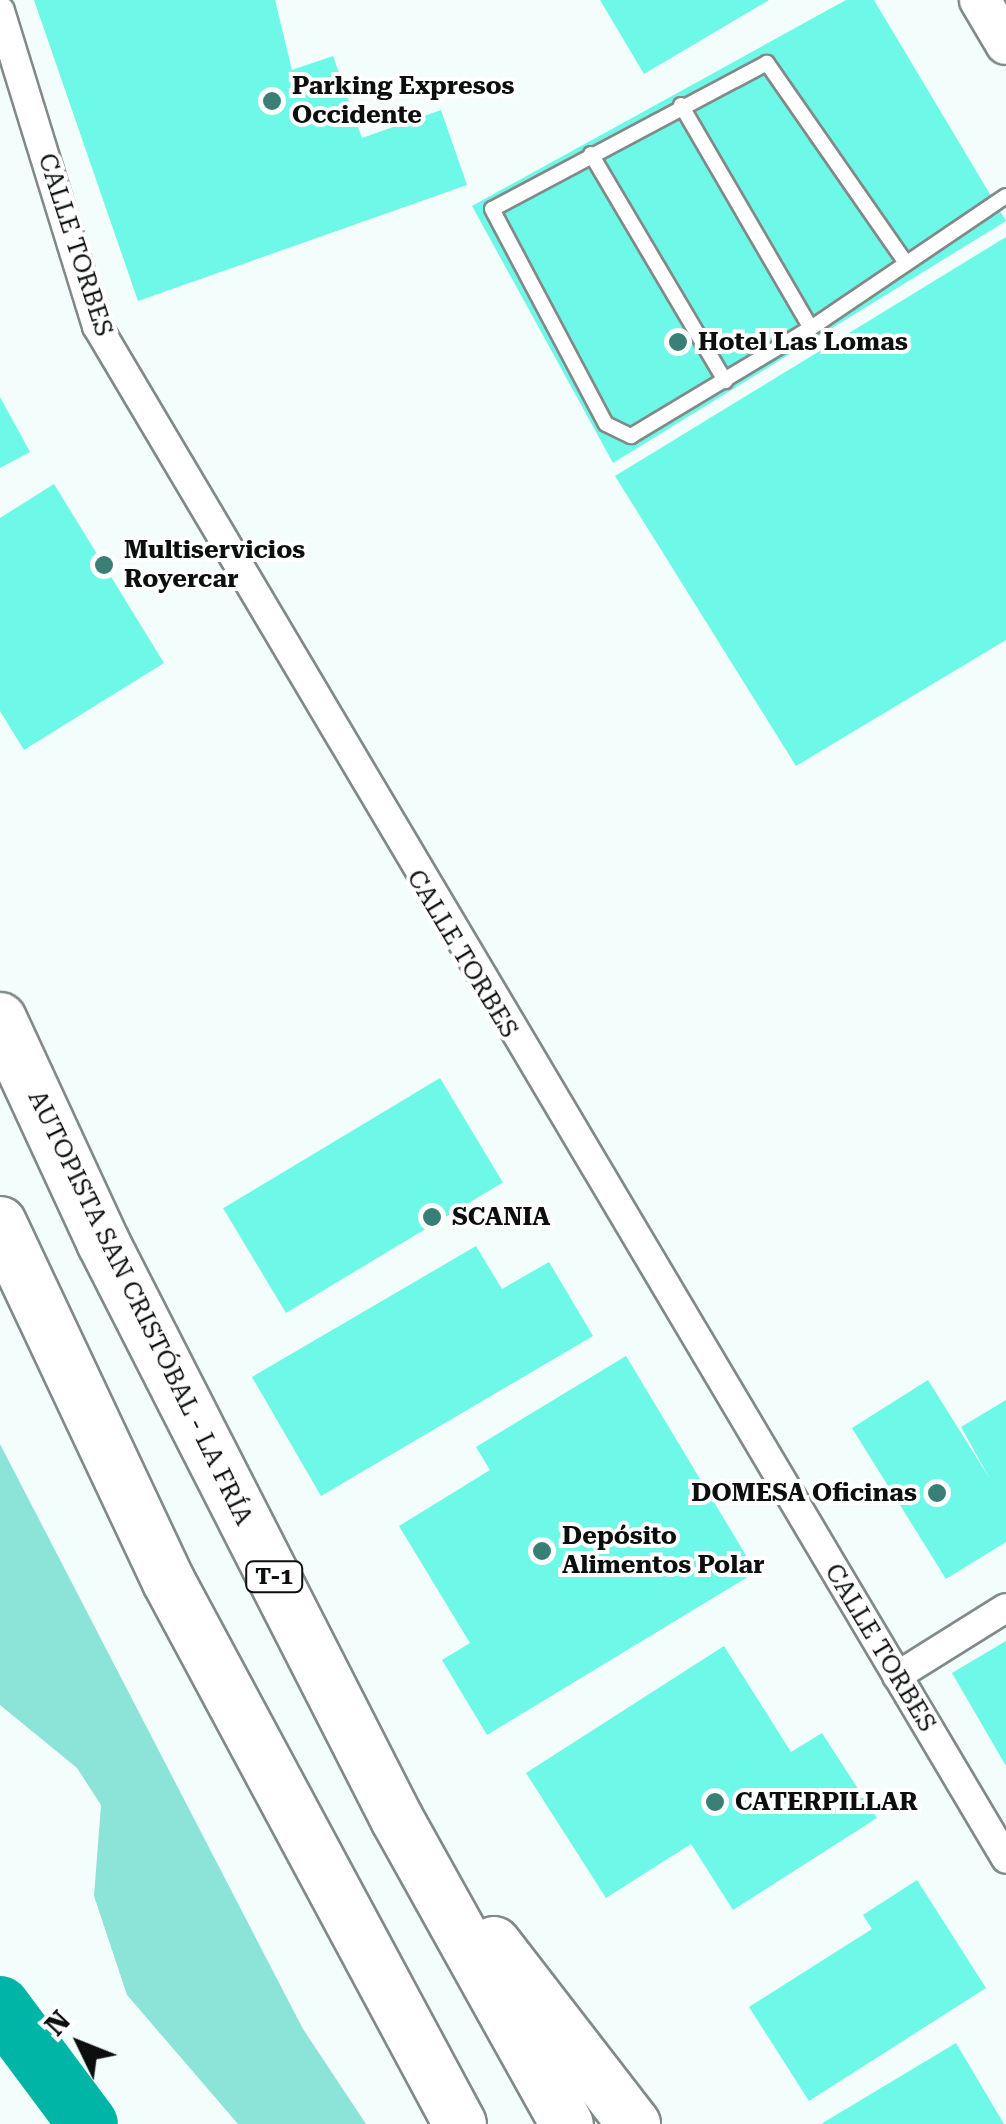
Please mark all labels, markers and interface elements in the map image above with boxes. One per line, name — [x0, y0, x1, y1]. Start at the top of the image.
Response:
place label: Parking Expresos Occidente — [292, 72, 514, 131]
marker: Parking Expresos Occidente — [261, 90, 283, 112]
street label: CALLE TORBES — [31, 150, 119, 340]
place label: Hotel Las Lomas — [698, 327, 908, 357]
marker: Hotel Las Lomas — [667, 331, 689, 353]
place label: Multiservicios Royercar — [124, 536, 305, 595]
marker: Multiservicios Royercar — [93, 554, 115, 576]
street label: CALLE TORBES — [400, 865, 524, 1043]
street label: AUTOPISTA SAN CRISTÓBAL - LA FRÍA — [21, 1086, 259, 1530]
place label: SCANIA — [452, 1202, 550, 1232]
marker: SCANIA — [421, 1206, 443, 1228]
place label: DOMESA Oficinas — [691, 1478, 917, 1508]
marker: DOMESA Oficinas — [926, 1482, 948, 1504]
place label: Depósito Alimentos Polar — [562, 1522, 764, 1581]
marker: Depósito Alimentos Polar — [531, 1540, 553, 1562]
street label: CALLE TORBES — [818, 1559, 942, 1737]
road number: T-1 — [244, 1560, 304, 1594]
place label: CATERPILLAR — [735, 1787, 918, 1817]
marker: CATERPILLAR — [704, 1791, 726, 1813]
north arrow — [30, 1994, 130, 2094]
text: N — [38, 2004, 77, 2042]

